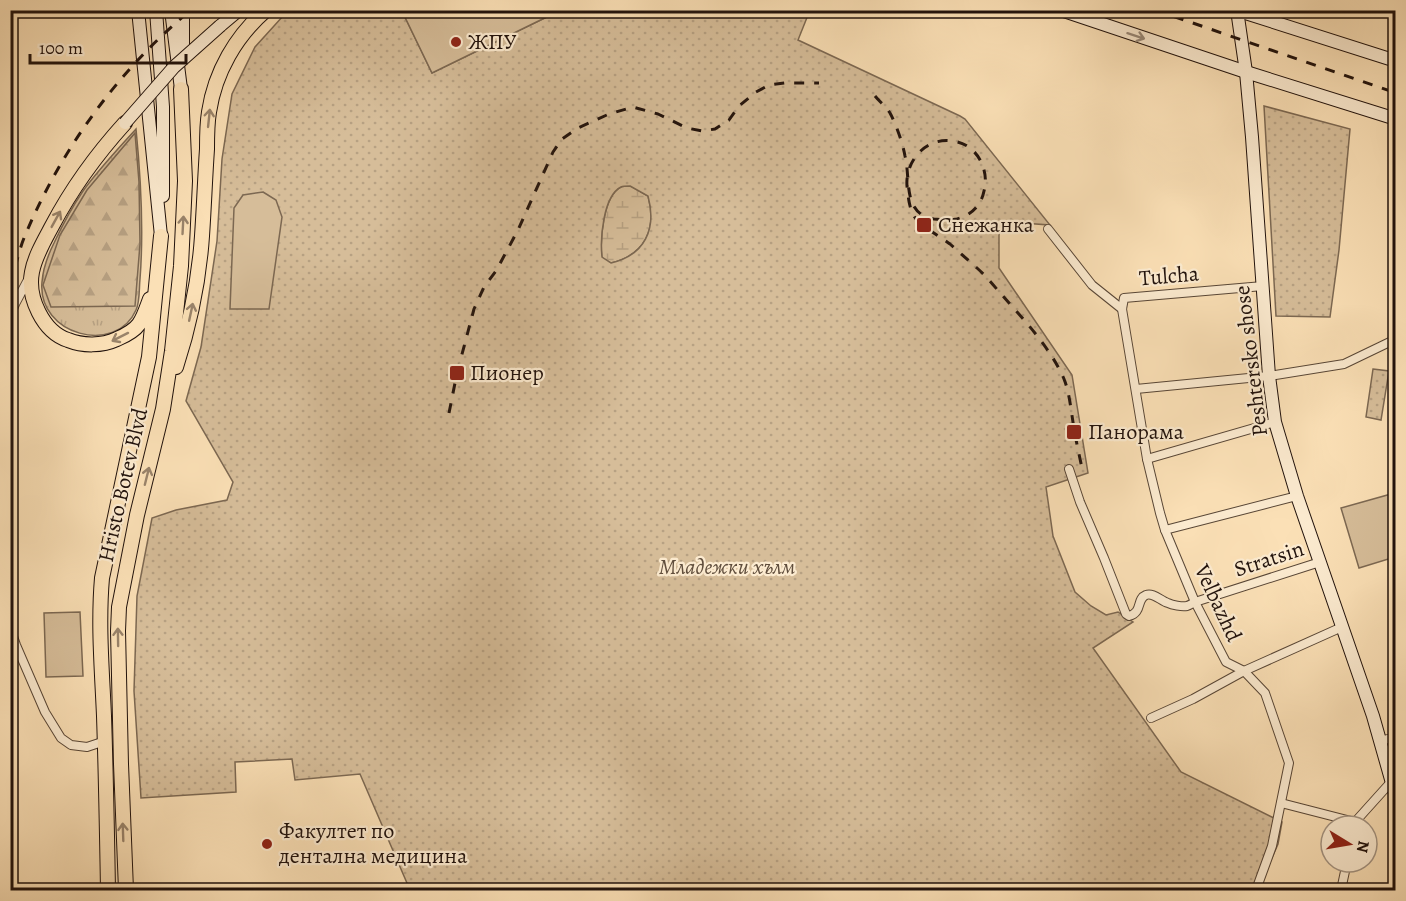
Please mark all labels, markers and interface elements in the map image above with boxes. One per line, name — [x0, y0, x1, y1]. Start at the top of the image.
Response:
scale bar — [30, 27, 186, 65]
place label: ЖПУ — [468, 27, 517, 57]
one-way arrow — [1126, 31, 1145, 42]
marker: ЖПУ — [449, 35, 463, 49]
text: 100 m — [39, 36, 83, 60]
one-way arrow — [204, 109, 215, 129]
place label: Снежанка — [938, 210, 1035, 240]
one-way arrow — [50, 211, 62, 228]
one-way arrow — [177, 216, 188, 236]
marker: Снежанка — [915, 216, 933, 234]
street label: Tulcha — [1138, 258, 1201, 294]
street label: Peshtersko shose — [1227, 284, 1275, 438]
one-way arrow — [186, 303, 198, 322]
one-way arrow — [112, 331, 129, 343]
place label: Пионер — [470, 358, 544, 388]
marker: Пионер — [448, 364, 466, 382]
street label: Hristo Botev Blvd — [91, 405, 155, 565]
place label: Панорама — [1088, 417, 1185, 447]
marker: Панорама — [1065, 423, 1083, 441]
one-way arrow — [141, 467, 153, 486]
street label: Stratsin — [1230, 534, 1308, 584]
park label: Младежки хълм — [659, 552, 795, 582]
street label: Velbazhd — [1187, 559, 1249, 647]
one-way arrow — [112, 628, 124, 648]
north arrow — [1319, 814, 1379, 874]
place label: Факултет по дентална медицина — [278, 816, 468, 871]
one-way arrow — [118, 823, 129, 843]
marker: Факултет по дентална медицина — [260, 837, 274, 851]
text: N — [1351, 839, 1375, 855]

